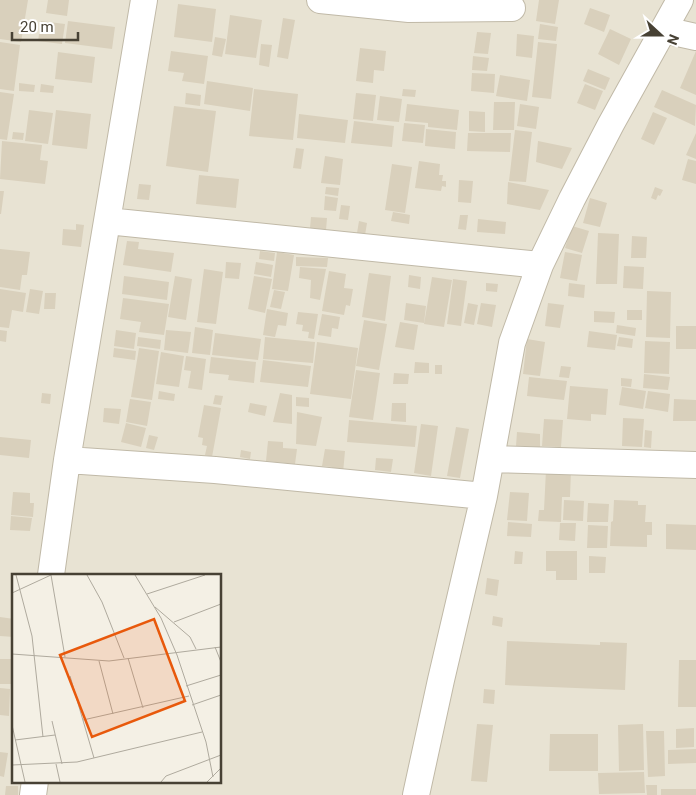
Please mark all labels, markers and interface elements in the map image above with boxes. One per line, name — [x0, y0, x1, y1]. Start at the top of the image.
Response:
scale bar — [12, 10, 79, 42]
north arrow — [636, 10, 686, 60]
text: 20 m — [20, 18, 54, 36]
text: N — [664, 32, 682, 47]
inset map — [12, 574, 221, 782]

